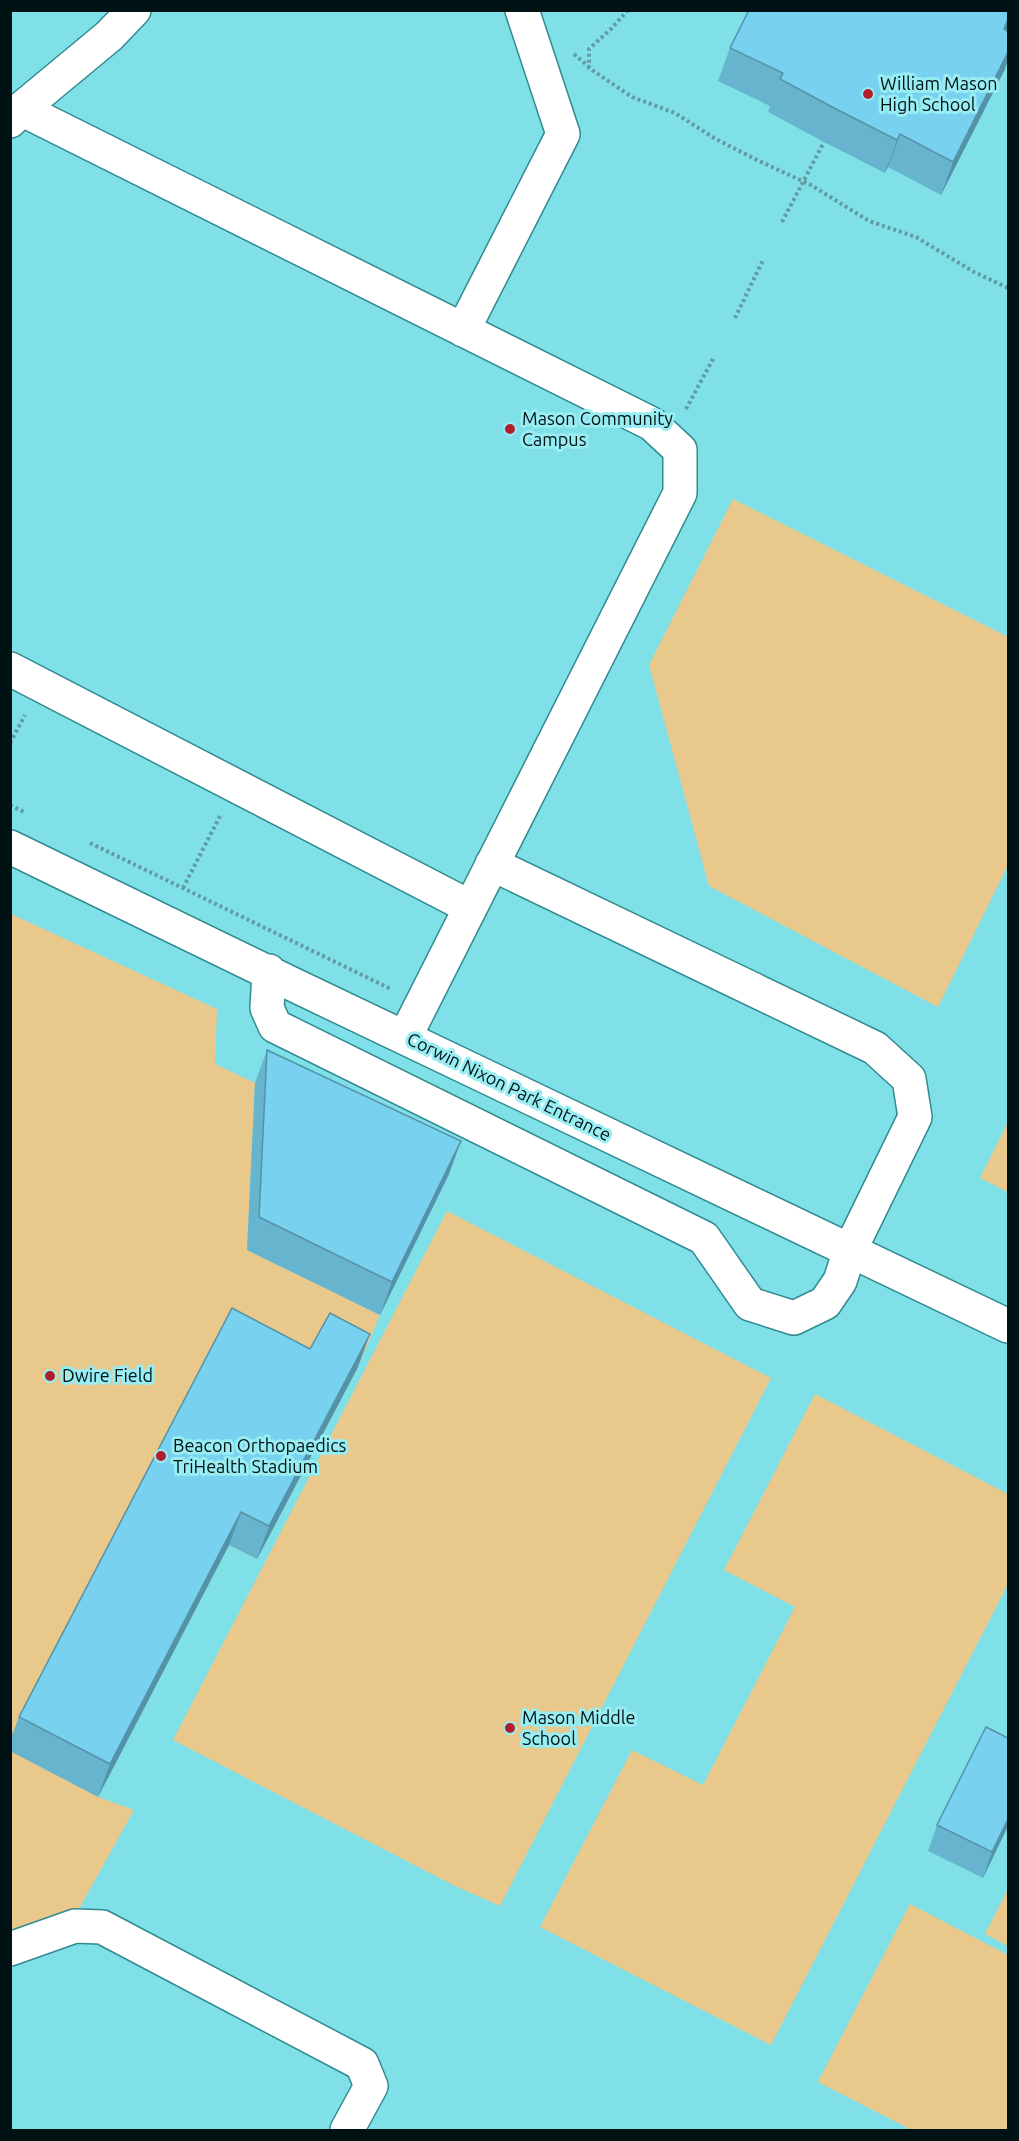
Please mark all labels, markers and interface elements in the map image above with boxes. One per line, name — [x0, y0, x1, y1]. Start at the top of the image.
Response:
place label: William Mason High School — [880, 73, 998, 114]
marker: William Mason High School — [861, 87, 875, 101]
place label: Mason Community Campus — [522, 408, 673, 449]
marker: Mason Community Campus — [503, 422, 517, 436]
street label: Corwin Nixon Park Entrance — [404, 1028, 615, 1144]
place label: Dwire Field — [62, 1365, 153, 1385]
marker: Dwire Field — [43, 1369, 57, 1383]
place label: Beacon Orthopaedics TriHealth Stadium — [173, 1435, 347, 1476]
marker: Beacon Orthopaedics TriHealth Stadium — [154, 1449, 168, 1463]
place label: Mason Middle School — [522, 1707, 635, 1748]
marker: Mason Middle School — [503, 1721, 517, 1735]

